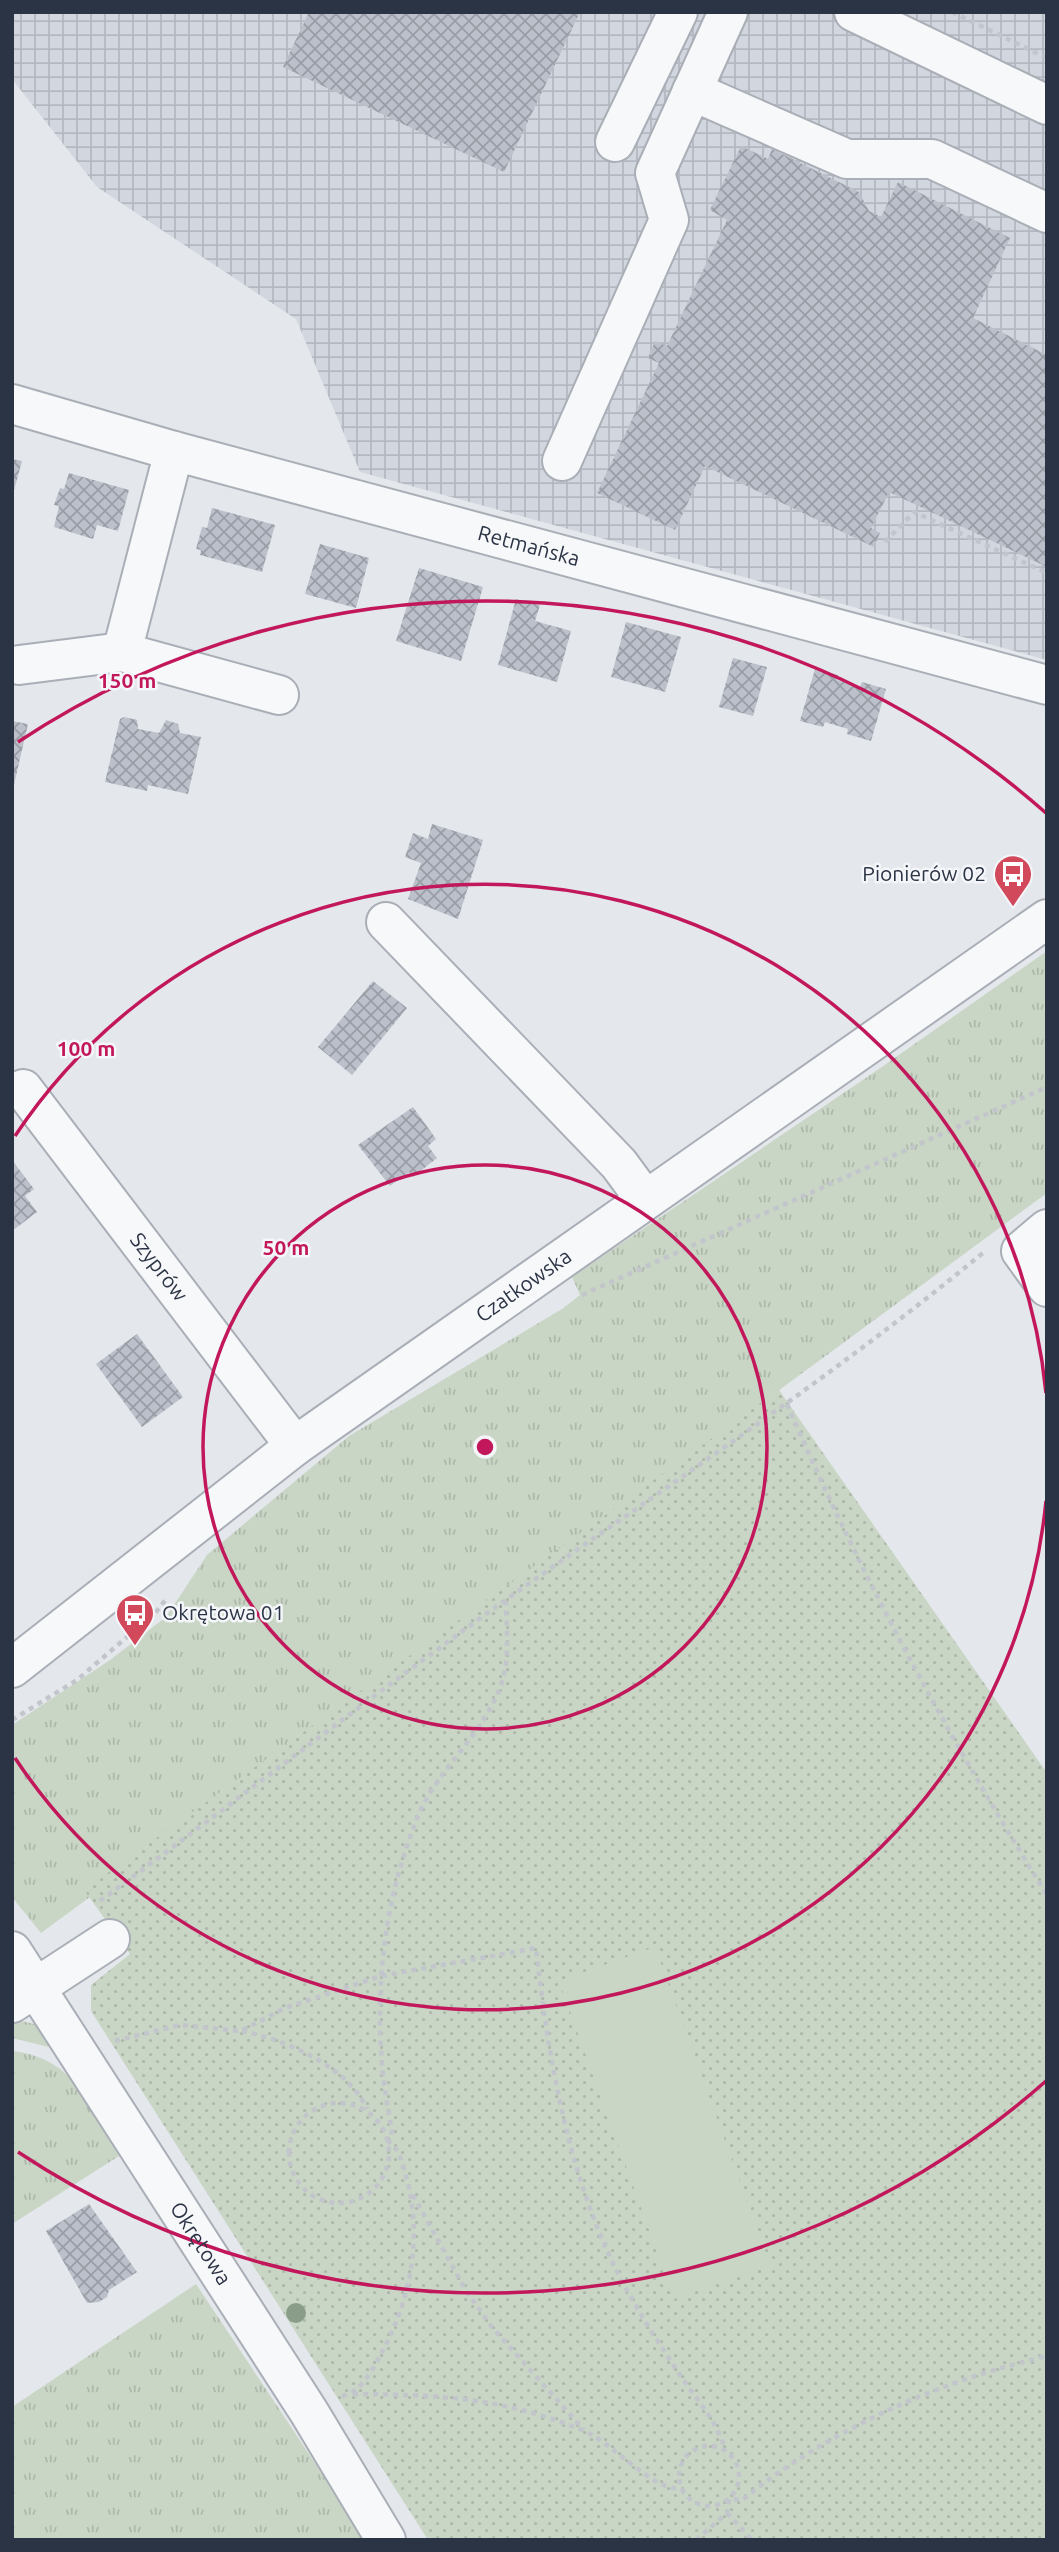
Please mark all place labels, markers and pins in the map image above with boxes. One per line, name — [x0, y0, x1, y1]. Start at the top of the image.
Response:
bus stop icon: Pionierów 02 — [992, 853, 1034, 908]
place label: Pionierów 02 — [862, 861, 986, 885]
centre of rings — [473, 1435, 497, 1459]
bus stop icon: Okrętowa 01 — [114, 1592, 156, 1647]
place label: Okrętowa 01 — [162, 1600, 284, 1624]

